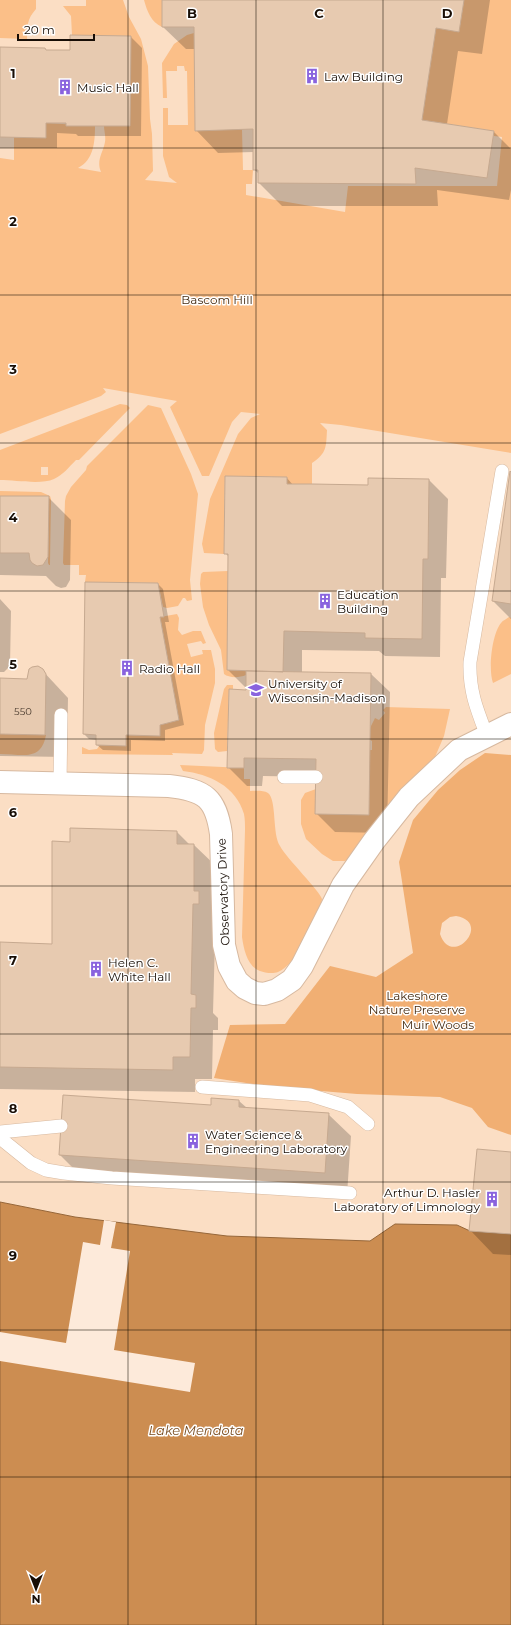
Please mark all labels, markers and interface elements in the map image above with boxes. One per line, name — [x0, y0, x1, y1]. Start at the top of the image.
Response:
text: B — [187, 5, 197, 21]
text: C — [314, 5, 324, 21]
text: D — [442, 5, 453, 21]
scale bar — [18, 16, 94, 42]
text: 20 m — [24, 22, 55, 37]
text: 1 — [10, 65, 16, 81]
building icon: Law Building — [303, 67, 321, 85]
place label: Law Building — [324, 69, 403, 84]
building icon: Music Hall — [56, 78, 74, 96]
place label: Music Hall — [77, 80, 139, 95]
text: 2 — [9, 213, 17, 229]
park label: Bascom Hill — [181, 292, 253, 307]
text: 3 — [8, 361, 17, 377]
text: 4 — [9, 509, 18, 525]
place label: Education Building — [337, 587, 399, 616]
building icon: Education Building — [316, 592, 334, 610]
text: 5 — [9, 656, 17, 672]
building icon: Radio Hall — [118, 659, 136, 677]
place label: Radio Hall — [139, 661, 200, 676]
place label: University of Wisconsin-Madison — [268, 676, 386, 705]
school or university icon: University of Wisconsin-Madison — [247, 681, 265, 699]
house number: 550 — [14, 705, 32, 718]
text: 6 — [9, 804, 18, 820]
street label: Observatory Drive — [214, 838, 232, 946]
text: 7 — [9, 952, 17, 968]
place label: Helen C. White Hall — [108, 955, 171, 984]
building icon: Helen C. White Hall — [87, 960, 105, 978]
park label: Lakeshore Nature Preserve — [369, 988, 465, 1017]
park label: Muir Woods — [402, 1017, 474, 1032]
text: 8 — [9, 1100, 18, 1116]
place label: Water Science & Engineering Laboratory — [205, 1127, 348, 1156]
building icon: Water Science & Engineering Laboratory — [184, 1132, 202, 1150]
place label: Arthur D. Hasler Laboratory of Limnology — [333, 1185, 480, 1214]
building icon: Arthur D. Hasler Laboratory of Limnology — [483, 1190, 501, 1208]
text: 9 — [9, 1247, 17, 1263]
water label: Lake Mendota — [149, 1422, 244, 1438]
north arrow — [16, 1569, 56, 1609]
text: N — [32, 1592, 40, 1606]

